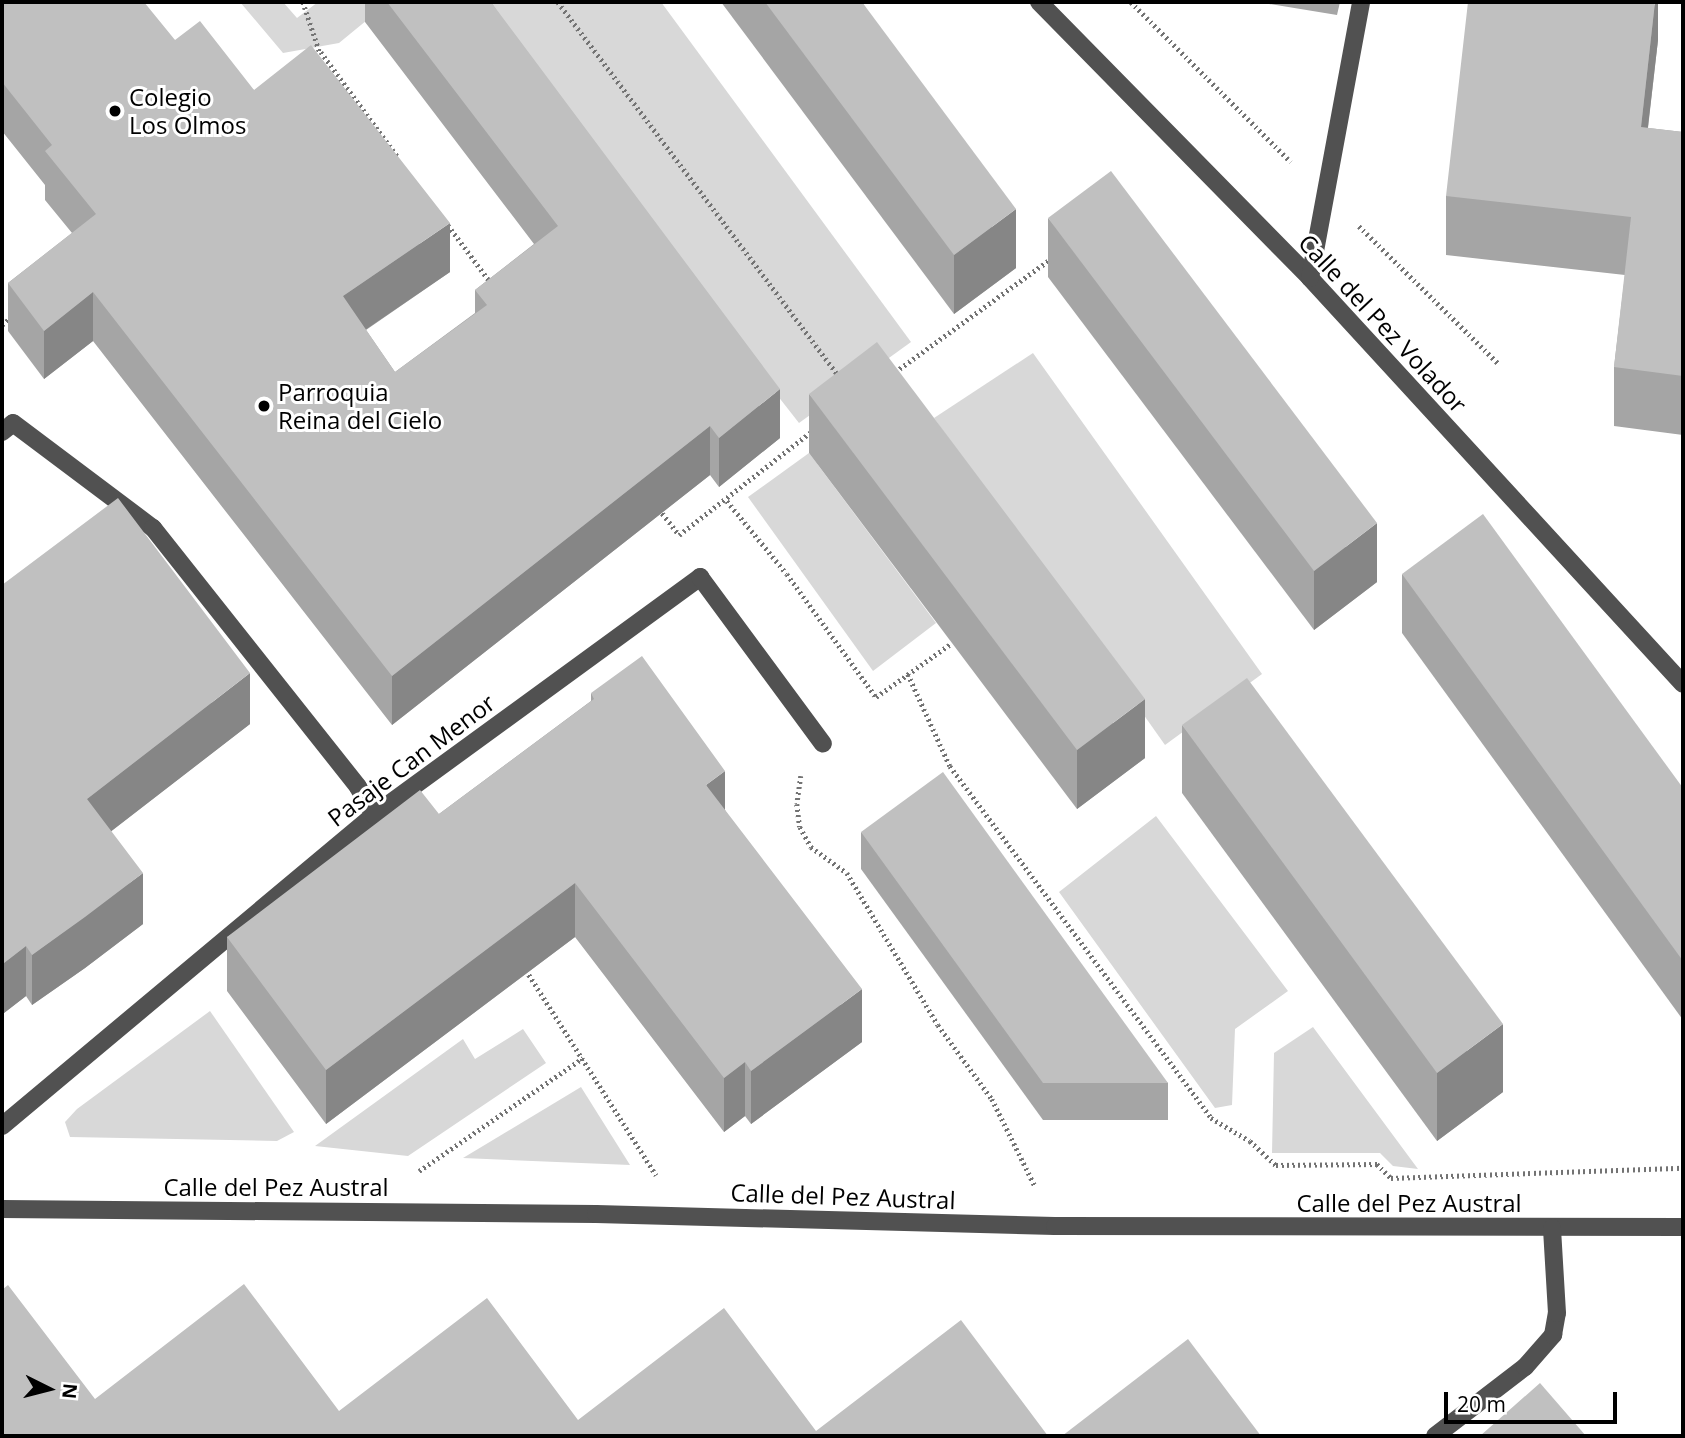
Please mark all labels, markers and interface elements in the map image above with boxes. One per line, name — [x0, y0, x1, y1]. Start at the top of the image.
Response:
place label: Colegio Los Olmos — [129, 83, 246, 139]
marker: Colegio Los Olmos — [107, 103, 123, 119]
street label: Calle del Pez Volador — [1293, 228, 1473, 418]
place label: Parroquia Reina del Cielo — [278, 378, 442, 434]
marker: Parroquia Reina del Cielo — [256, 398, 272, 414]
street label: Pasaje Can Menor — [322, 688, 500, 832]
street label: Calle del Pez Austral — [163, 1173, 389, 1201]
street label: Calle del Pez Austral — [730, 1178, 956, 1214]
street label: Calle del Pez Austral — [1296, 1189, 1522, 1217]
north arrow — [14, 1354, 84, 1424]
scale bar — [1447, 1378, 1620, 1422]
text: N — [56, 1382, 84, 1400]
text: 20 m — [1457, 1390, 1506, 1418]

